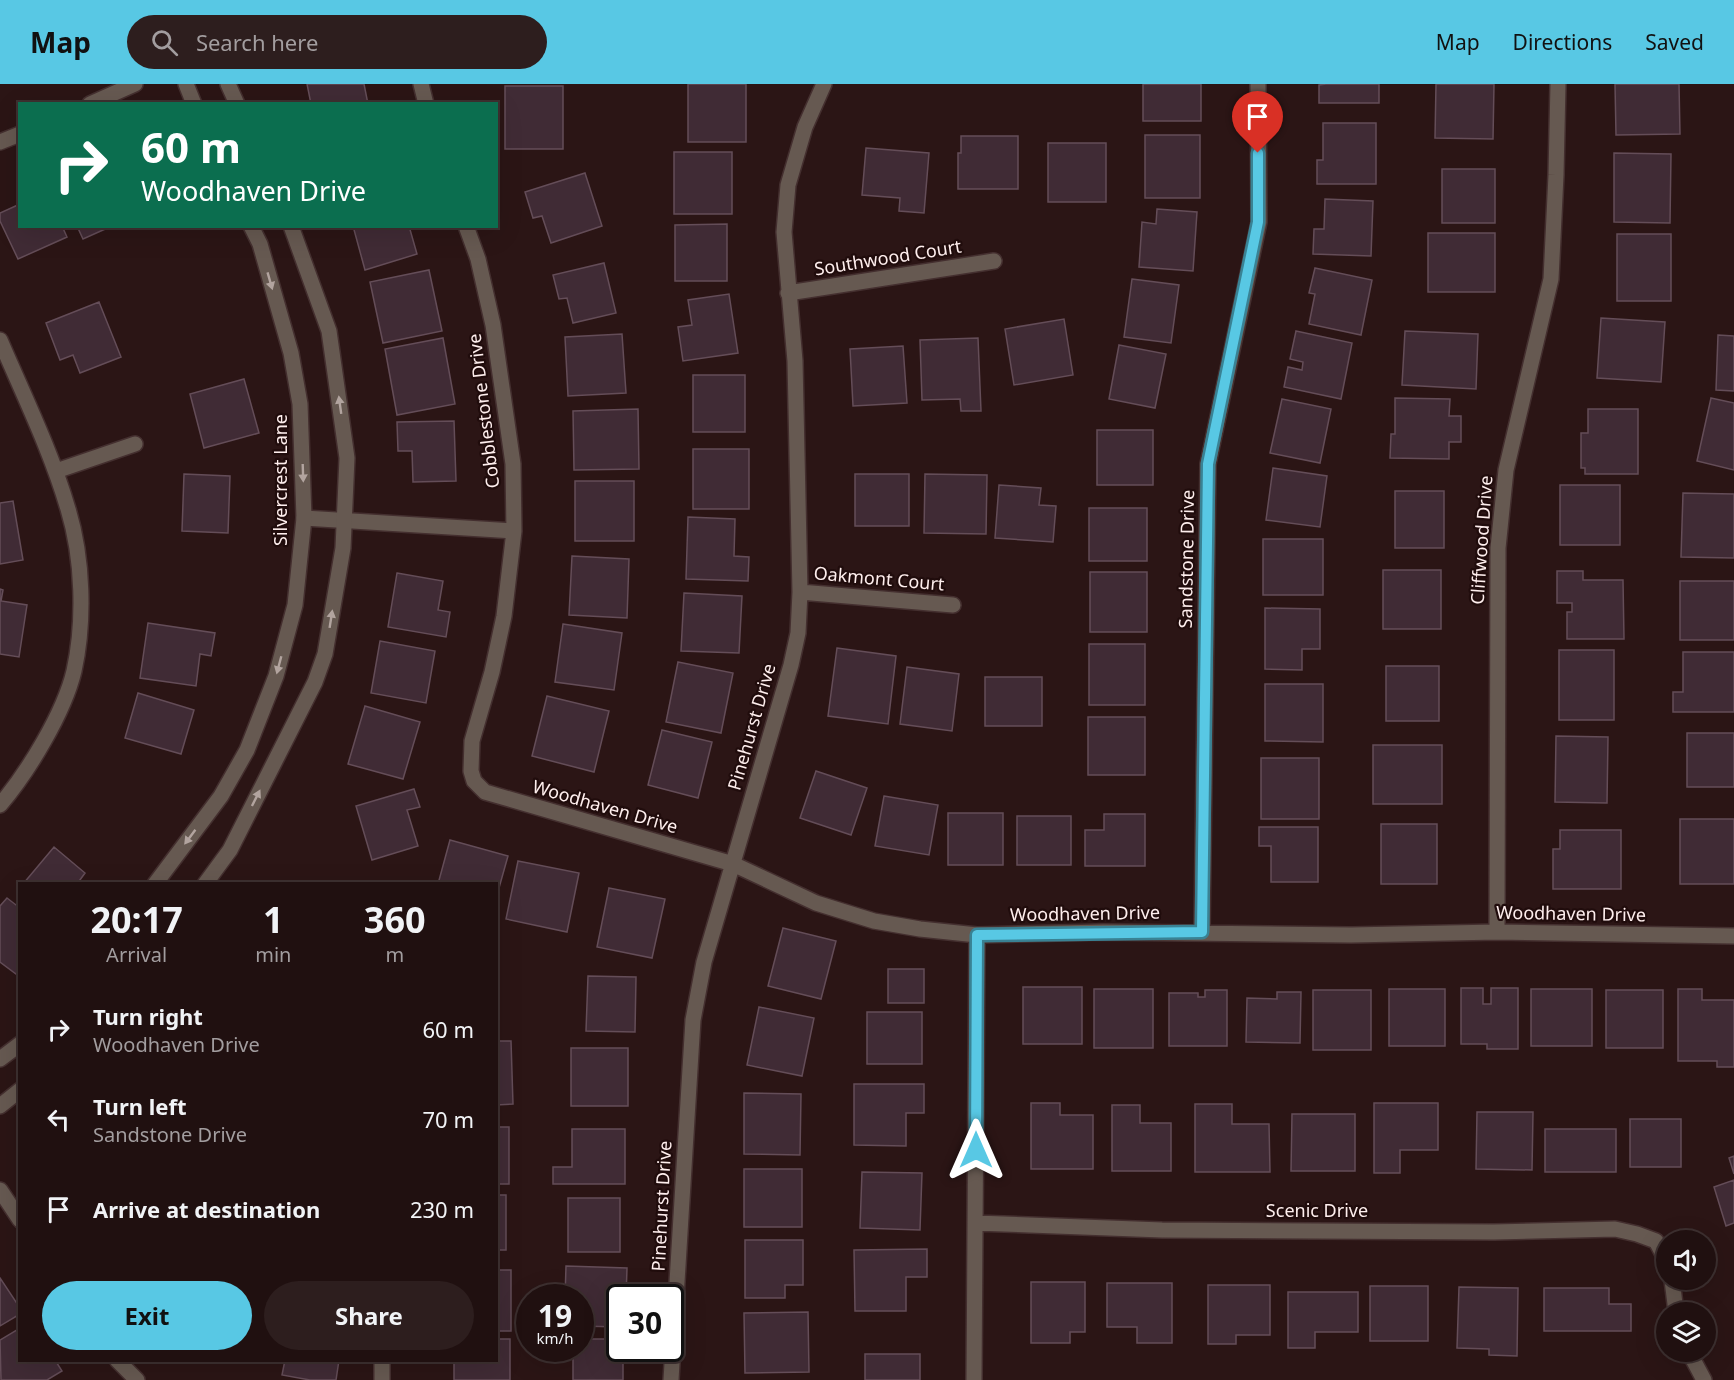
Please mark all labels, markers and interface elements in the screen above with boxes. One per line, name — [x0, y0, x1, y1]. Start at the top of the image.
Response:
search box — [127, 15, 547, 69]
text: Map — [30, 23, 91, 61]
icon: search — [148, 26, 181, 59]
text: Search here — [196, 27, 318, 57]
text: Map — [1436, 28, 1480, 56]
text: Directions — [1513, 28, 1612, 56]
text: Saved — [1645, 28, 1704, 56]
pin — [1232, 91, 1283, 153]
icon: arrive — [1241, 100, 1274, 133]
text: 60 m — [141, 118, 241, 175]
icon: right — [42, 126, 120, 204]
text: Woodhaven Drive — [141, 172, 366, 209]
street label: Southwood Court — [813, 233, 964, 280]
one-way arrow — [266, 273, 275, 291]
street label: Cobblestone Drive — [462, 332, 504, 490]
one-way arrow — [335, 395, 344, 414]
street label: Silvercrest Lane — [268, 414, 292, 546]
one-way arrow — [298, 463, 307, 482]
street label: Cliffwood Drive — [1465, 475, 1497, 605]
street label: Sandstone Drive — [1173, 489, 1199, 629]
street label: Oakmont Court — [813, 560, 946, 596]
one-way arrow — [327, 609, 336, 628]
one-way arrow — [274, 656, 284, 674]
street label: Pinehurst Drive — [721, 661, 781, 793]
street label: Woodhaven Drive — [530, 774, 681, 838]
one-way arrow — [251, 789, 261, 806]
one-way arrow — [184, 829, 197, 845]
text: 20:17 — [90, 895, 183, 944]
text: 1 — [263, 895, 284, 944]
text: 360 — [364, 895, 426, 944]
street label: Woodhaven Drive — [1010, 900, 1160, 926]
street label: Woodhaven Drive — [1496, 900, 1646, 926]
text: Arrival — [106, 941, 167, 968]
text: min — [255, 941, 291, 968]
text: m — [385, 941, 404, 968]
text: Turn right — [93, 1001, 203, 1031]
icon: right — [42, 1013, 75, 1046]
text: 60 m — [423, 1014, 474, 1044]
text: Woodhaven Drive — [93, 1031, 260, 1058]
text: Turn left — [93, 1091, 187, 1121]
icon: left — [42, 1103, 75, 1136]
text: 70 m — [423, 1104, 474, 1134]
position arrow — [944, 1118, 1008, 1182]
text: Sandstone Drive — [93, 1121, 247, 1148]
street label: Pinehurst Drive — [646, 1140, 676, 1272]
icon: arrive — [42, 1193, 75, 1226]
text: Arrive at destination — [93, 1194, 320, 1224]
text: 230 m — [410, 1194, 474, 1224]
street label: Scenic Drive — [1266, 1198, 1368, 1222]
map controls — [1656, 1230, 1716, 1362]
button: sound — [1656, 1230, 1716, 1290]
button: Exit — [42, 1281, 252, 1350]
button: Share — [264, 1281, 474, 1350]
speed limit sign: 30 — [606, 1284, 684, 1362]
text: 19 — [538, 1295, 572, 1336]
button: layers — [1656, 1302, 1716, 1362]
text: km/h — [537, 1328, 573, 1348]

